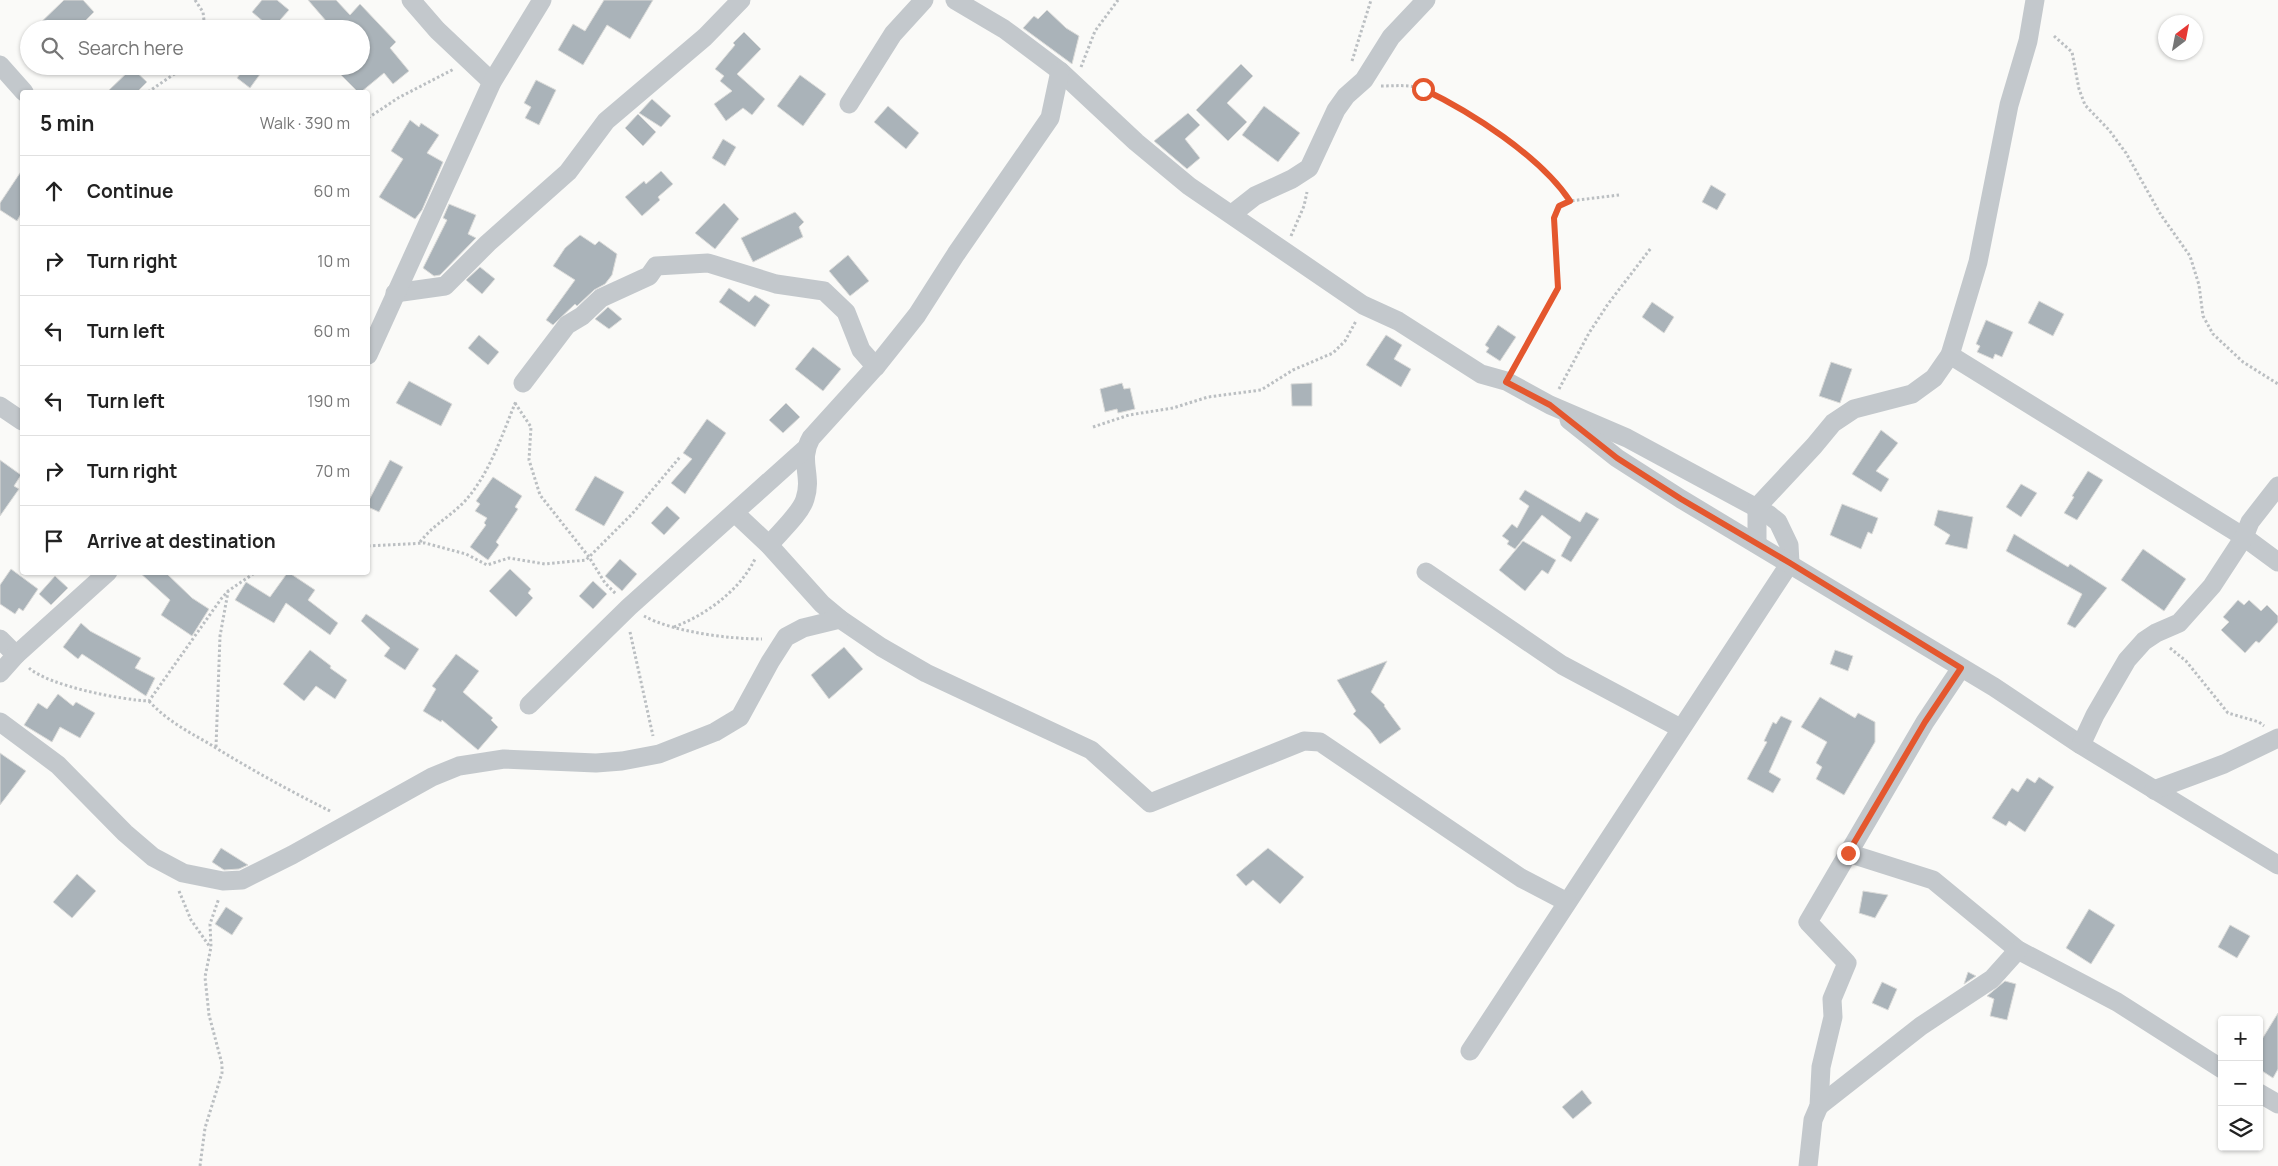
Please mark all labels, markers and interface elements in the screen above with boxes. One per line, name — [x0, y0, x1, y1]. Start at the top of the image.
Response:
north arrow — [2158, 15, 2203, 60]
search box — [20, 20, 370, 75]
icon: search — [38, 34, 66, 62]
text: Search here — [78, 35, 184, 61]
route start — [1412, 78, 1435, 101]
text: 5 min — [40, 109, 94, 137]
text: Walk · 390 m — [260, 112, 350, 134]
icon: ahead — [40, 177, 68, 205]
text: Continue — [87, 178, 173, 204]
text: 60 m — [314, 180, 350, 202]
icon: right — [40, 247, 68, 275]
text: Turn right — [87, 248, 177, 274]
text: 10 m — [317, 250, 350, 272]
icon: left — [40, 317, 68, 345]
text: Turn left — [87, 318, 165, 344]
text: 60 m — [314, 320, 350, 342]
icon: left — [40, 387, 68, 415]
text: Turn left — [87, 388, 165, 414]
text: 190 m — [307, 390, 350, 412]
icon: right — [40, 457, 68, 485]
text: Turn right — [87, 458, 177, 484]
text: 70 m — [315, 460, 350, 482]
icon: arrive — [40, 527, 68, 555]
text: Arrive at destination — [87, 528, 276, 554]
route end — [1837, 842, 1860, 865]
map controls — [2218, 1016, 2263, 1151]
button: + — [2218, 1016, 2263, 1061]
button: − — [2218, 1061, 2263, 1106]
button: layers — [2218, 1106, 2263, 1151]

